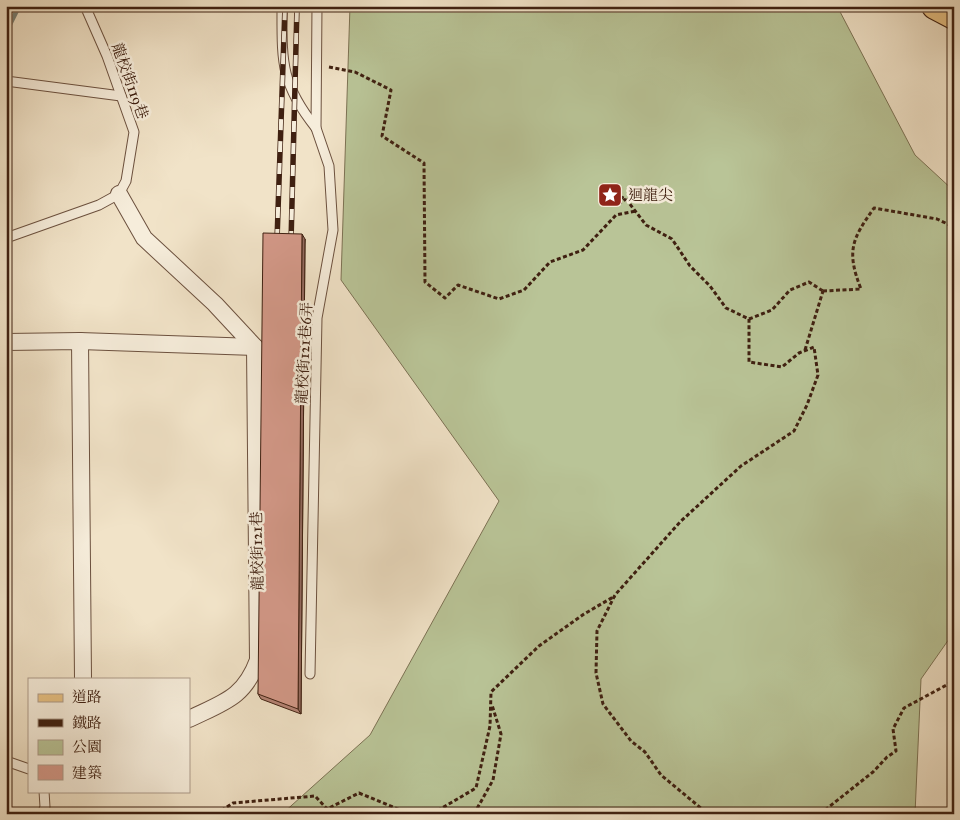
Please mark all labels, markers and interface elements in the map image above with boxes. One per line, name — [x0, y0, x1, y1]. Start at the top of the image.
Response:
street label: 龍校街119巷 — [108, 40, 152, 122]
place icon: 迴龍尖 — [597, 182, 623, 208]
place label: 迴龍尖 — [628, 186, 673, 204]
street label: 龍校街121巷6弄 — [292, 302, 316, 404]
street label: 龍校街121巷 — [247, 511, 267, 591]
legend — [28, 678, 190, 792]
text: 道路 — [72, 688, 102, 706]
text: 鐵路 — [72, 714, 102, 732]
text: 公園 — [72, 738, 102, 756]
text: 建築 — [72, 764, 102, 782]

